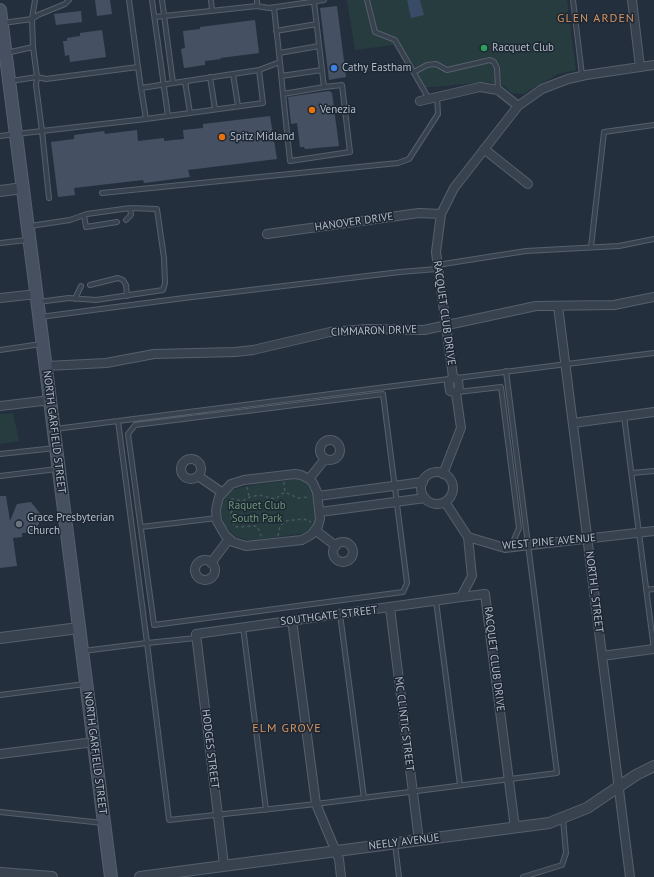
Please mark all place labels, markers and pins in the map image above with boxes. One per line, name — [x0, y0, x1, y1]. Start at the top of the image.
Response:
place label: Racquet Club — [492, 41, 554, 55]
marker: Racquet Club — [479, 43, 489, 53]
place label: Cathy Eastham — [342, 61, 411, 75]
marker: Cathy Eastham — [329, 63, 339, 73]
place label: Venezia — [320, 103, 356, 117]
marker: Venezia — [307, 105, 317, 115]
place label: Spitz Midland — [230, 130, 294, 144]
marker: Spitz Midland — [217, 132, 227, 142]
place label: Grace Presbyterian Church — [27, 511, 114, 537]
marker: Grace Presbyterian Church — [14, 519, 24, 529]

